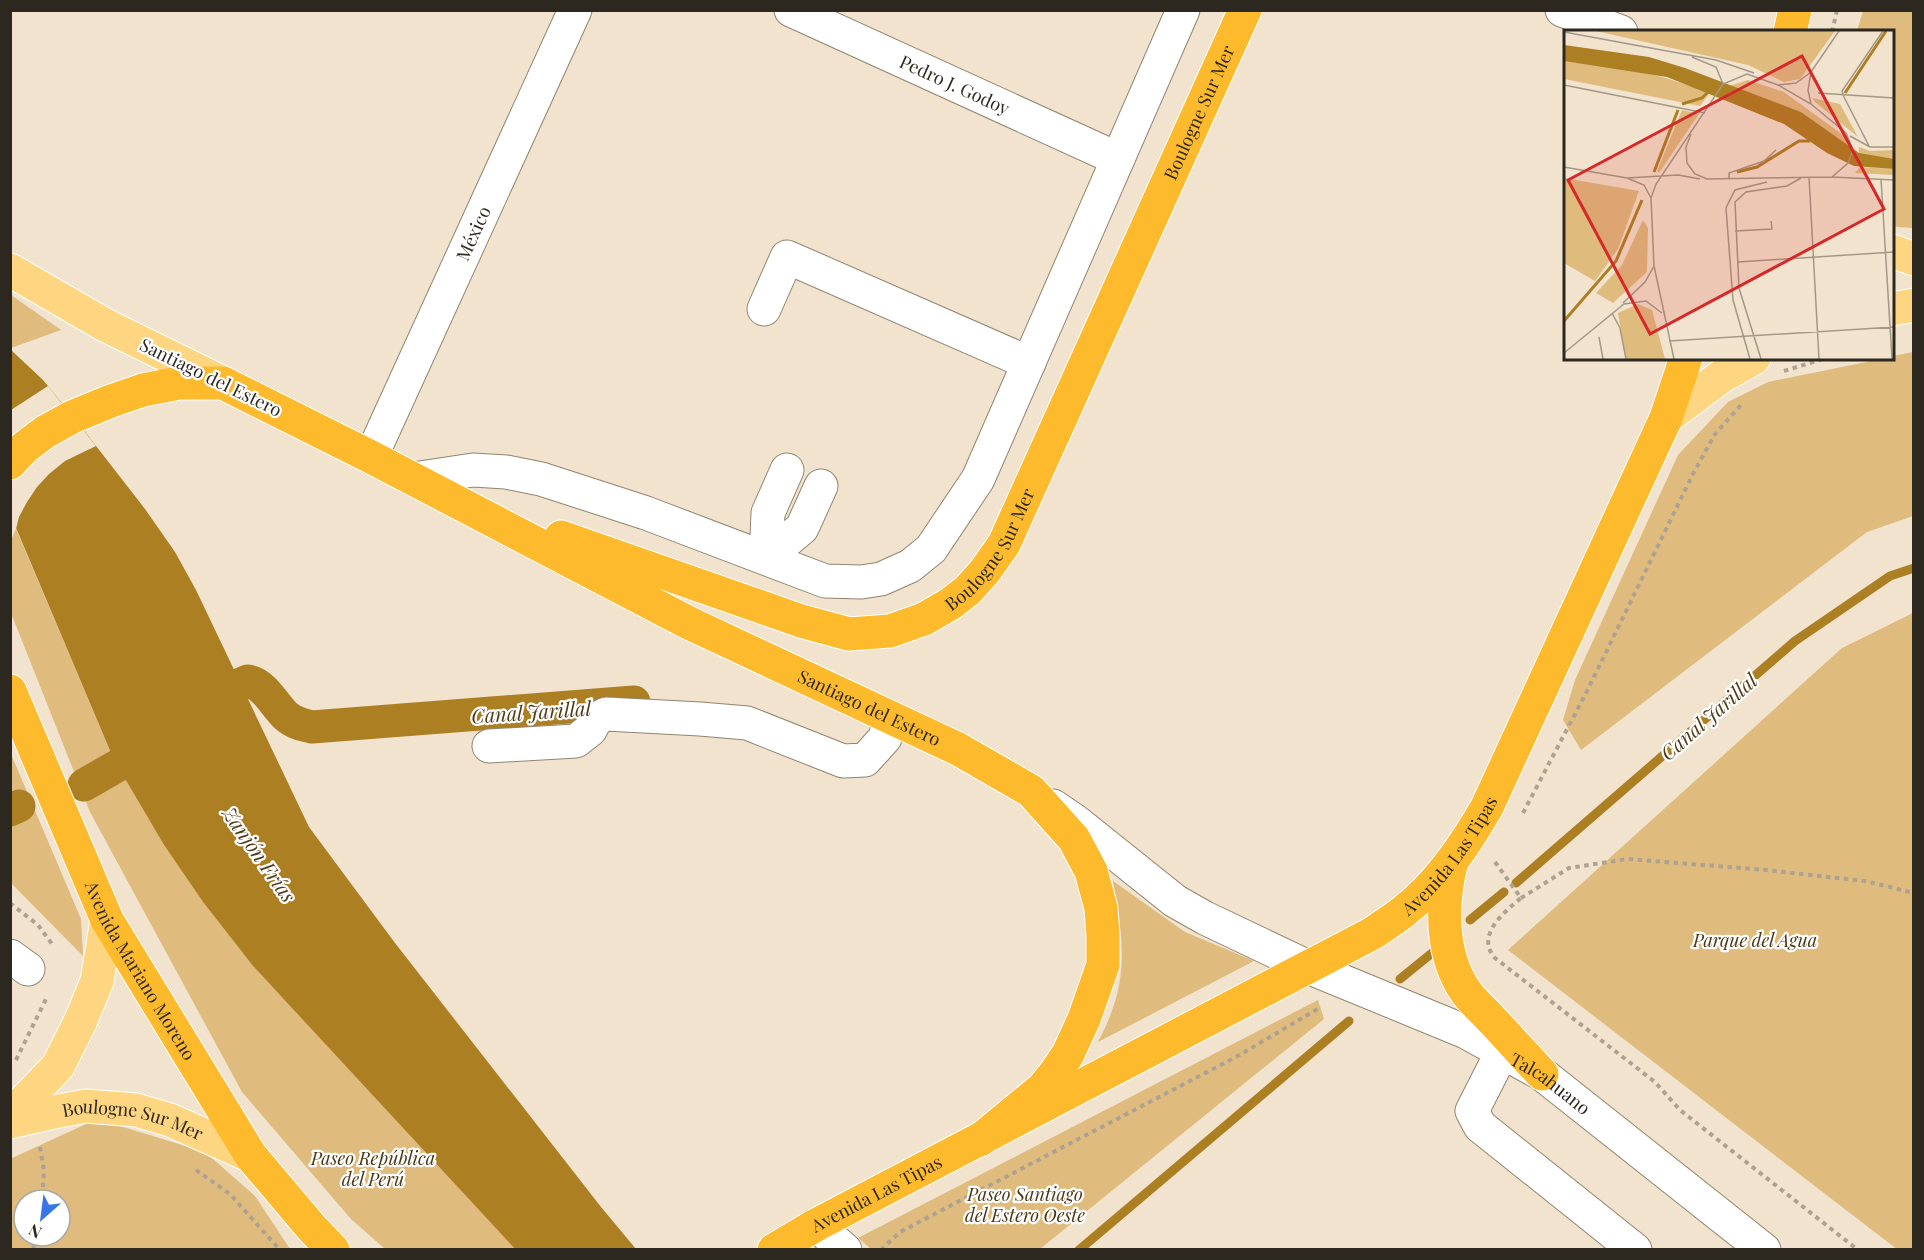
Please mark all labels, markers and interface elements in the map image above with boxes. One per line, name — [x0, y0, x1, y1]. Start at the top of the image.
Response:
inset map — [1564, 30, 1894, 360]
street label: Boulogne Sur Mer — [1158, 41, 1240, 183]
street label: Pedro J. Godoy — [896, 49, 1014, 120]
street label: México — [450, 202, 496, 264]
street label: Santiago del Estero — [136, 332, 286, 422]
street label: Boulogne Sur Mer — [940, 484, 1040, 616]
street label: Santiago del Estero — [794, 664, 945, 751]
water label: Canal Jarillal — [1654, 666, 1763, 766]
water label: Canal Jarillal — [470, 693, 593, 729]
street label: Avenida Las Tipas — [1396, 792, 1502, 921]
water label: Zanjón Frías — [217, 800, 303, 907]
street label: Avenida Mariano Moreno — [79, 876, 202, 1065]
park label: Parque del Agua — [1692, 928, 1817, 952]
street label: Talcahuano — [1506, 1047, 1596, 1120]
street label: Boulogne Sur Mer — [60, 1094, 207, 1145]
park label: Paseo República del Perú — [310, 1146, 435, 1191]
street label: Avenida Las Tipas — [806, 1149, 946, 1238]
park label: Paseo Santiago del Estero Oeste — [965, 1182, 1085, 1227]
north arrow — [12, 1188, 72, 1248]
text: N — [24, 1219, 45, 1244]

